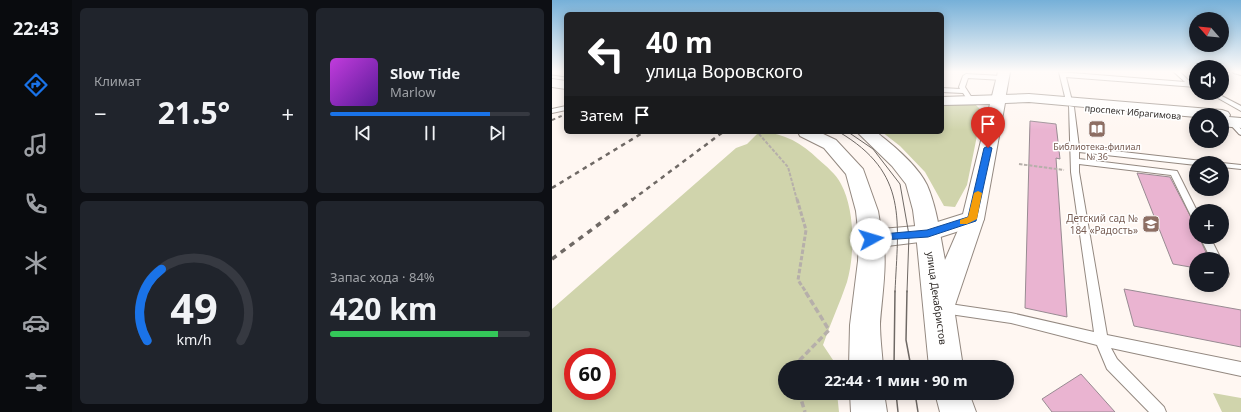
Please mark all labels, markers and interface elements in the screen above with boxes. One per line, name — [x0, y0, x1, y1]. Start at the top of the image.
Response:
north arrow — [1189, 12, 1229, 52]
map controls — [1189, 12, 1229, 292]
text: 22:43 — [13, 16, 59, 40]
text: 40 m — [646, 23, 713, 61]
icon: left — [580, 28, 632, 80]
text: улица Воровского — [646, 59, 803, 83]
button: sound — [1189, 60, 1229, 100]
text: Slow Tide — [390, 63, 460, 83]
icon: directions — [22, 71, 50, 99]
text: Климат — [94, 72, 141, 90]
text: Marlow — [390, 83, 436, 101]
text: 21.5° — [158, 92, 230, 133]
text: − — [94, 98, 107, 128]
text: + — [281, 98, 294, 128]
street label: проспект Ибрагимова — [1084, 101, 1182, 123]
icon: arrive — [631, 104, 653, 126]
text: Затем — [580, 105, 623, 125]
pin — [971, 107, 1005, 148]
button: search — [1189, 108, 1229, 148]
icon: arrive — [977, 113, 999, 135]
library icon: Библиотека-филиал № 36 — [1087, 119, 1107, 139]
icon: previous — [352, 122, 374, 144]
icon: pause — [419, 122, 441, 144]
icon: next — [486, 122, 508, 144]
icon: music — [22, 131, 50, 159]
place label: Библиотека-филиал № 36 — [1053, 140, 1141, 163]
button: layers — [1189, 156, 1229, 196]
icon: phone — [22, 190, 50, 218]
button: + — [1189, 204, 1229, 244]
place label: Детский сад № 184 «Радость» — [1066, 211, 1138, 237]
school or university icon: Детский сад № 184 «Радость» — [1141, 214, 1161, 234]
position arrow — [850, 218, 892, 260]
icon: climate — [22, 249, 50, 277]
street label: улица Декабристов — [924, 251, 951, 346]
button: − — [1189, 252, 1229, 292]
text: Запас хода · 84% — [330, 268, 435, 286]
text: 49 — [170, 279, 218, 335]
text: 420 km — [330, 288, 437, 329]
icon: car — [22, 309, 50, 337]
text: km/h — [176, 329, 212, 348]
speed limit sign: 60 — [564, 348, 616, 400]
icon: filters — [22, 368, 50, 396]
text: 22:44 · 1 мин · 90 m — [824, 370, 968, 390]

